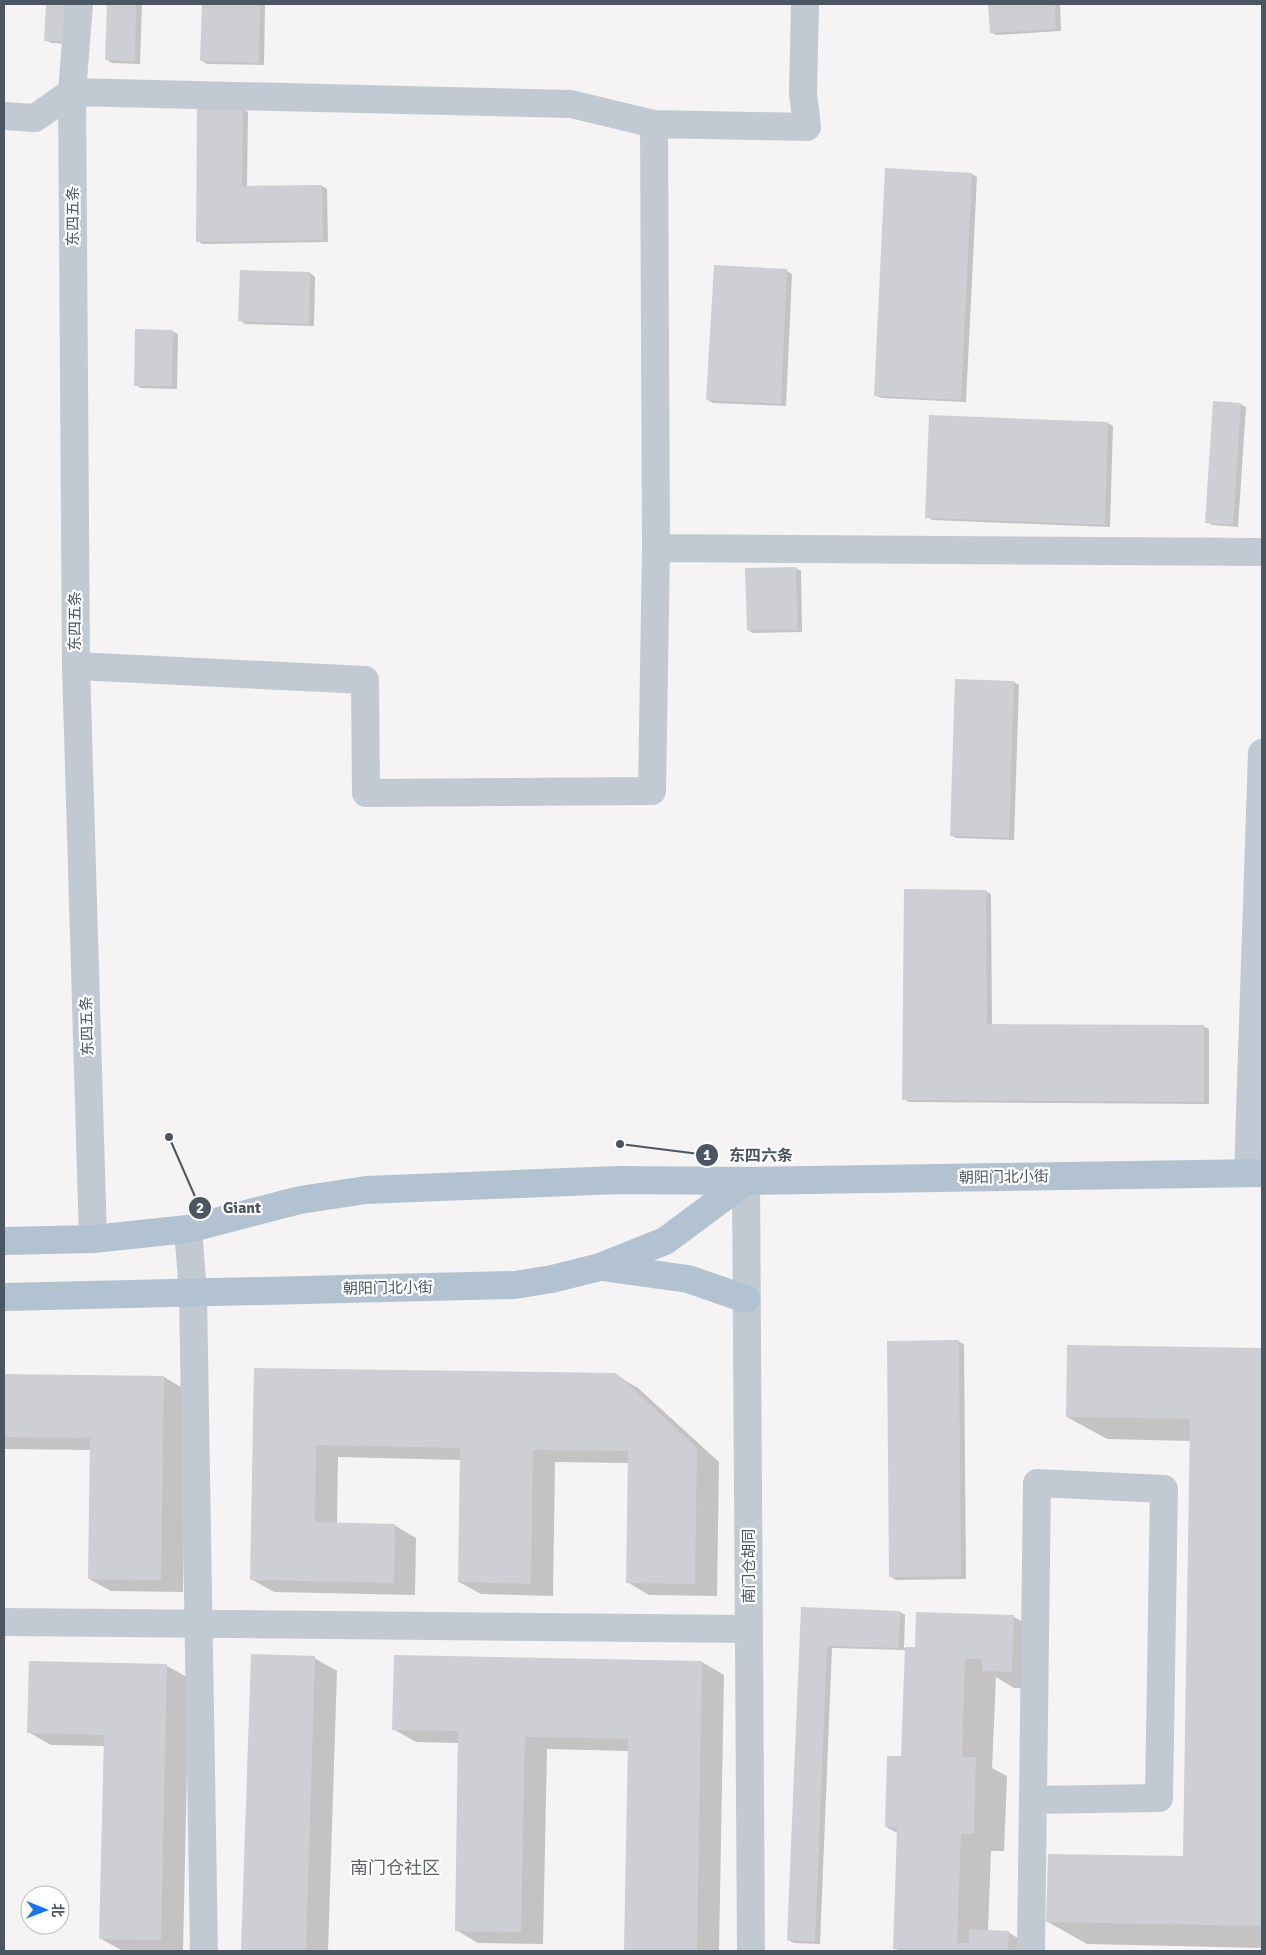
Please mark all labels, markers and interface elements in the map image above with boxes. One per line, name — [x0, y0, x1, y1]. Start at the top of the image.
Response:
street label: 东四五条 — [64, 186, 82, 246]
street label: 东四五条 — [66, 591, 84, 651]
street label: 东四五条 — [77, 996, 97, 1056]
callout: 东四六条 — [694, 1140, 803, 1171]
text: 1 — [703, 1146, 711, 1164]
text: 东四六条 — [729, 1146, 793, 1166]
street label: 朝阳门北小街 — [959, 1167, 1049, 1187]
callout: Giant — [188, 1192, 271, 1223]
text: Giant — [223, 1198, 261, 1218]
text: 2 — [196, 1199, 204, 1217]
street label: 朝阳门北小街 — [343, 1278, 433, 1298]
street label: 南门仓胡同 — [740, 1528, 758, 1604]
district label: 南门仓社区 — [350, 1857, 440, 1879]
north arrow — [20, 1885, 70, 1935]
text: 北 — [49, 1903, 66, 1917]

